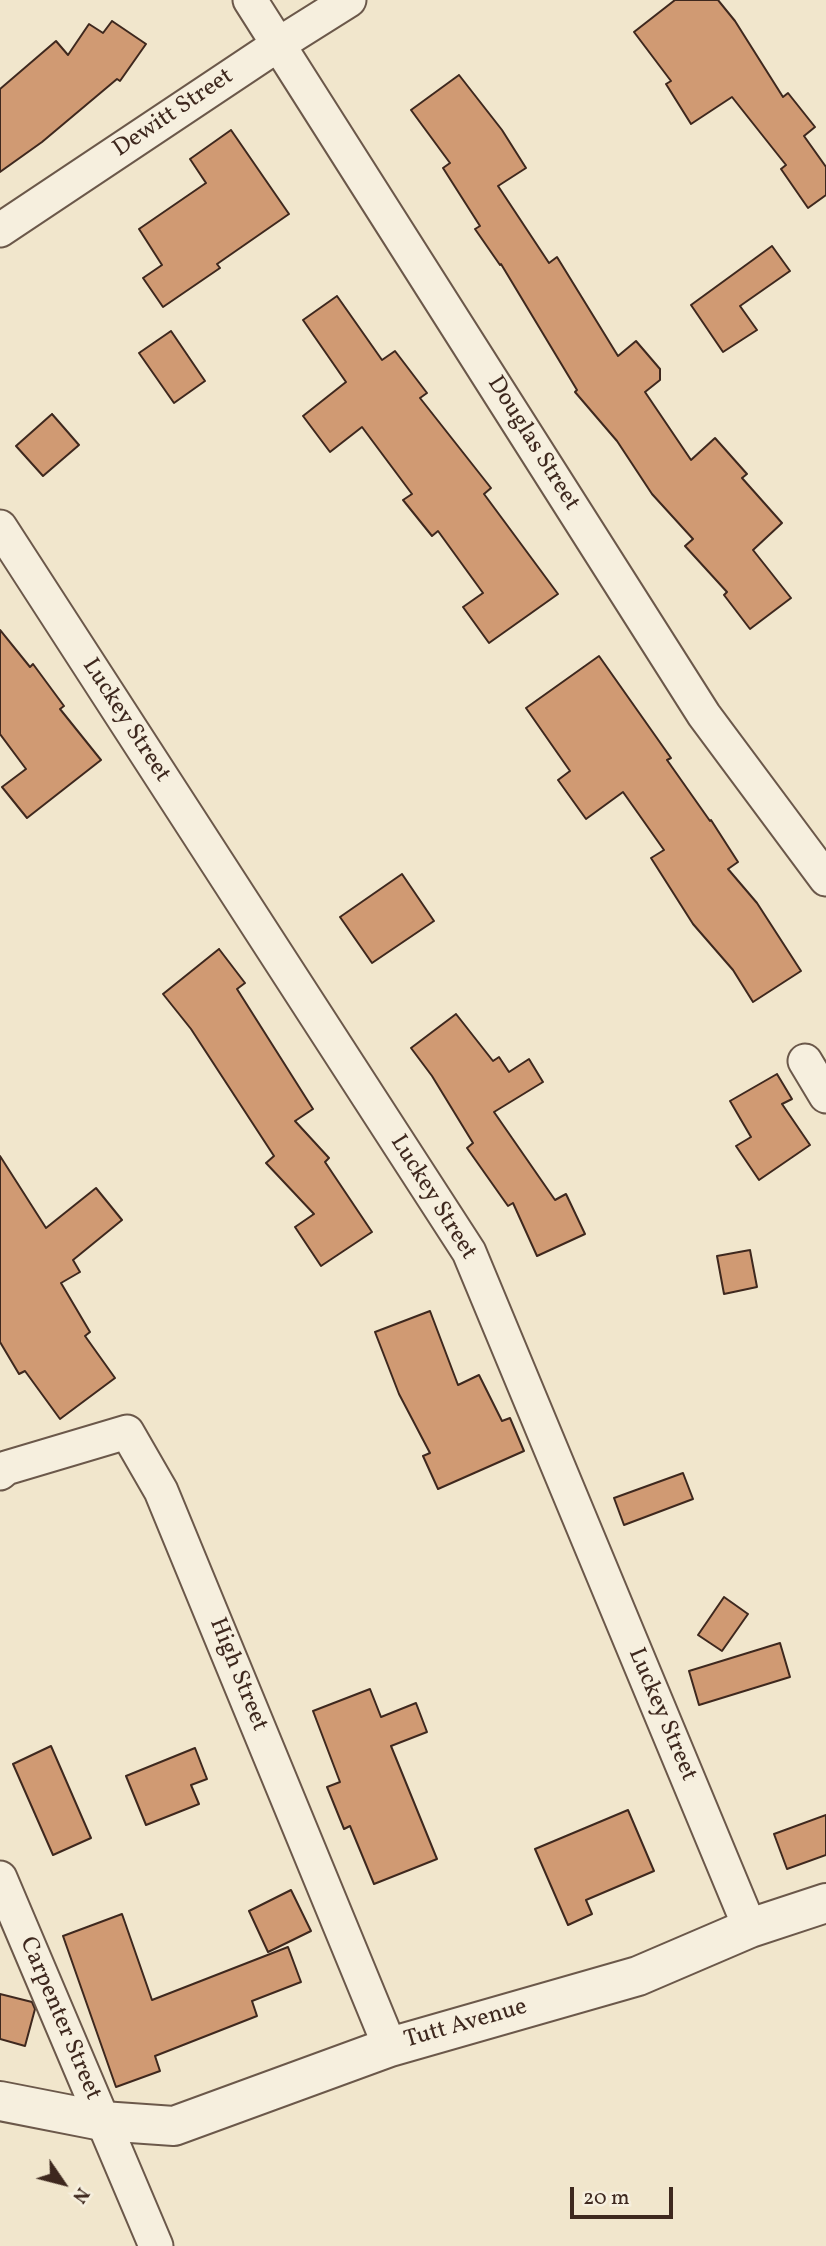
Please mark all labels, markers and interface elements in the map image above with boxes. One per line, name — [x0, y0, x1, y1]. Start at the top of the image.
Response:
street label: Dewitt Street — [108, 63, 240, 165]
street label: Douglas Street — [479, 371, 585, 517]
street label: Luckey Street — [74, 654, 176, 788]
street label: Luckey Street — [382, 1130, 482, 1266]
street label: High Street — [201, 1614, 273, 1736]
street label: Luckey Street — [620, 1644, 702, 1786]
street label: Carpenter Street — [12, 1933, 106, 2105]
street label: Tutt Avenue — [401, 1994, 531, 2056]
north arrow — [28, 2148, 98, 2218]
scale bar — [574, 2172, 677, 2216]
text: N — [66, 2182, 95, 2208]
text: 20 m — [583, 2184, 629, 2213]

